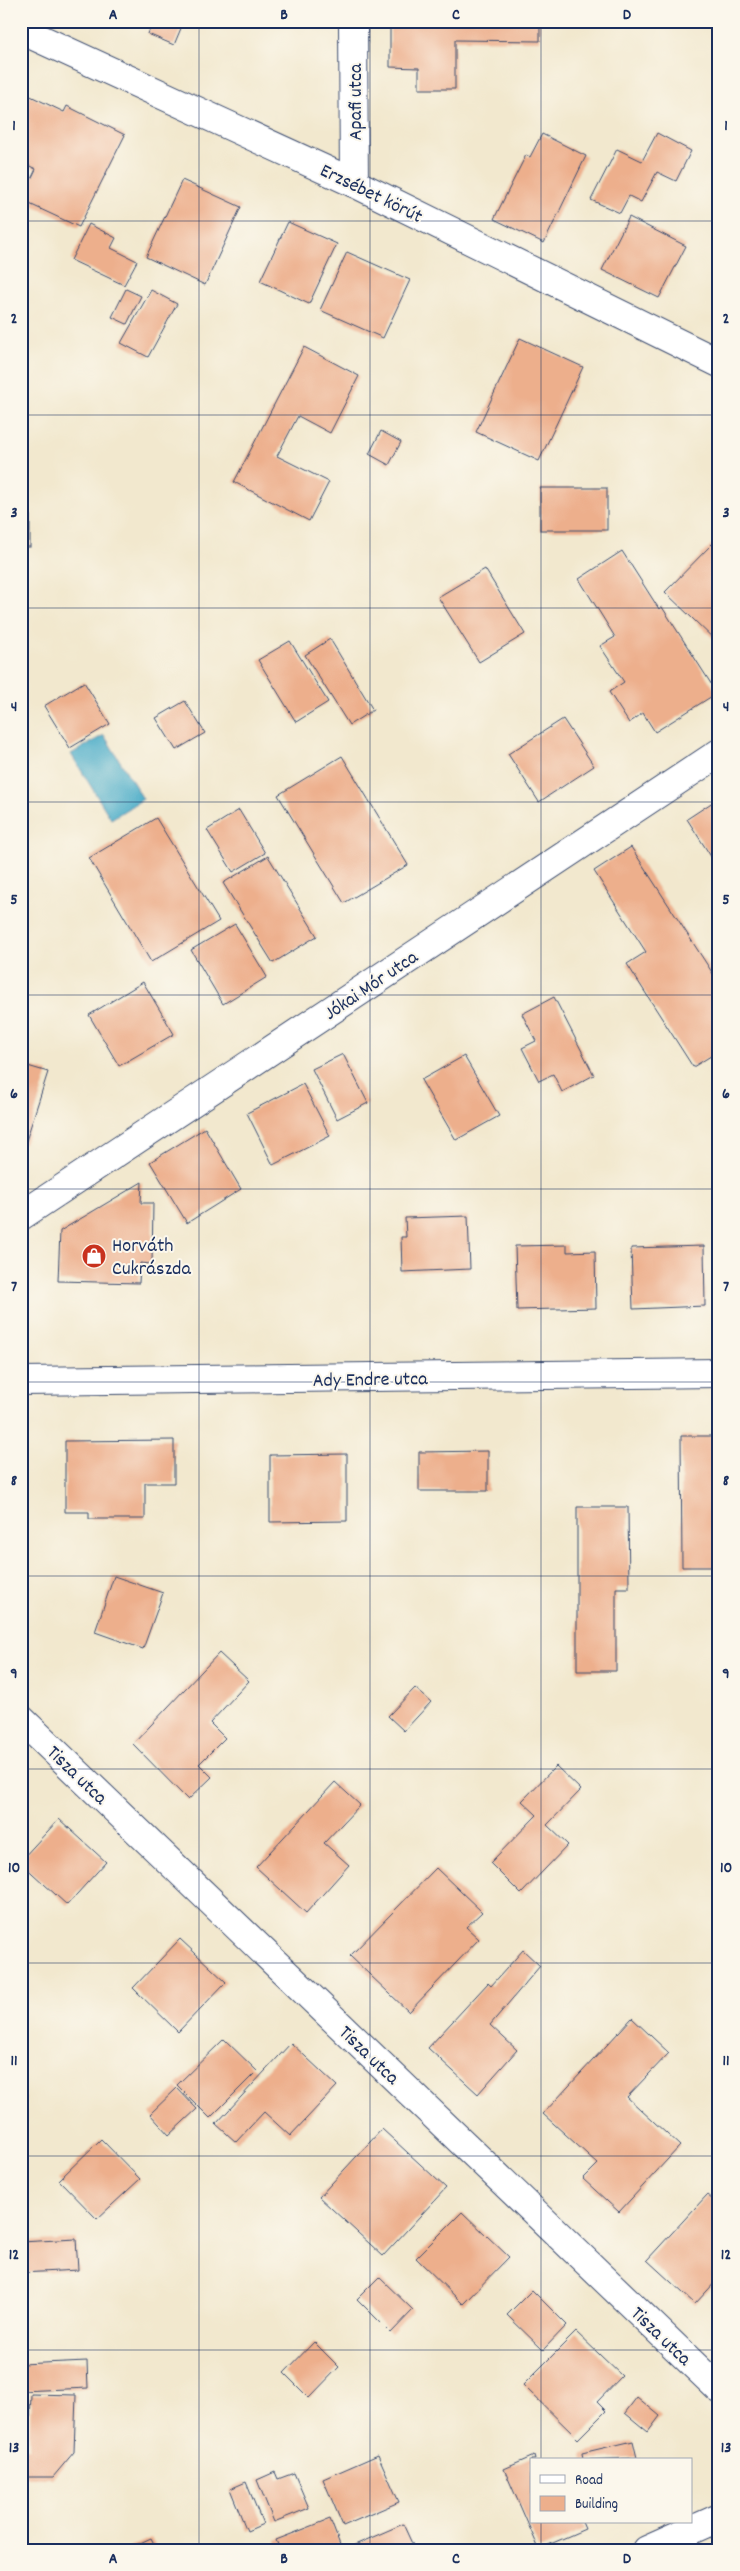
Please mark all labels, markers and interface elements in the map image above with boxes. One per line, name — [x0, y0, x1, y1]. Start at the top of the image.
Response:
text: A — [109, 4, 118, 27]
text: B — [280, 4, 288, 27]
text: C — [452, 4, 460, 27]
text: D — [623, 4, 632, 27]
street label: Apafi utca — [343, 63, 371, 140]
text: 1 — [12, 115, 16, 138]
text: 1 — [724, 115, 728, 138]
street label: Erzsébet körút — [315, 158, 427, 232]
text: 2 — [11, 308, 18, 331]
text: 2 — [723, 308, 730, 331]
text: 3 — [10, 502, 18, 525]
text: 3 — [722, 502, 730, 525]
text: 4 — [11, 696, 17, 719]
text: 4 — [723, 696, 729, 719]
text: 5 — [10, 889, 18, 912]
text: 5 — [722, 889, 730, 912]
street label: Jókai Mór utca — [319, 944, 425, 1028]
text: 6 — [10, 1083, 18, 1106]
text: 6 — [722, 1083, 730, 1106]
place label: Horváth Cukrászda — [112, 1233, 191, 1284]
shop icon: Horváth Cukrászda — [81, 1243, 107, 1269]
text: 7 — [11, 1276, 17, 1299]
text: 7 — [723, 1276, 729, 1299]
street label: Ady Endre utca — [312, 1366, 428, 1396]
text: 8 — [11, 1470, 18, 1493]
text: 8 — [723, 1470, 730, 1493]
text: 9 — [10, 1663, 18, 1686]
text: 9 — [722, 1663, 730, 1686]
street label: Tisza utca — [39, 1740, 113, 1813]
text: 10 — [8, 1857, 20, 1880]
text: 10 — [720, 1857, 732, 1880]
street label: Tisza utca — [331, 2020, 405, 2093]
text: 11 — [10, 2050, 18, 2073]
text: 11 — [722, 2050, 730, 2073]
text: 12 — [9, 2244, 19, 2267]
text: 12 — [721, 2244, 731, 2267]
street label: Tisza utca — [623, 2301, 697, 2374]
text: 13 — [9, 2437, 19, 2460]
text: 13 — [721, 2437, 731, 2460]
legend — [530, 2458, 692, 2524]
text: Road — [575, 2470, 603, 2492]
text: Building — [575, 2494, 618, 2516]
text: A — [109, 2548, 118, 2571]
text: B — [280, 2548, 288, 2571]
text: C — [452, 2548, 460, 2571]
text: D — [623, 2548, 632, 2571]

